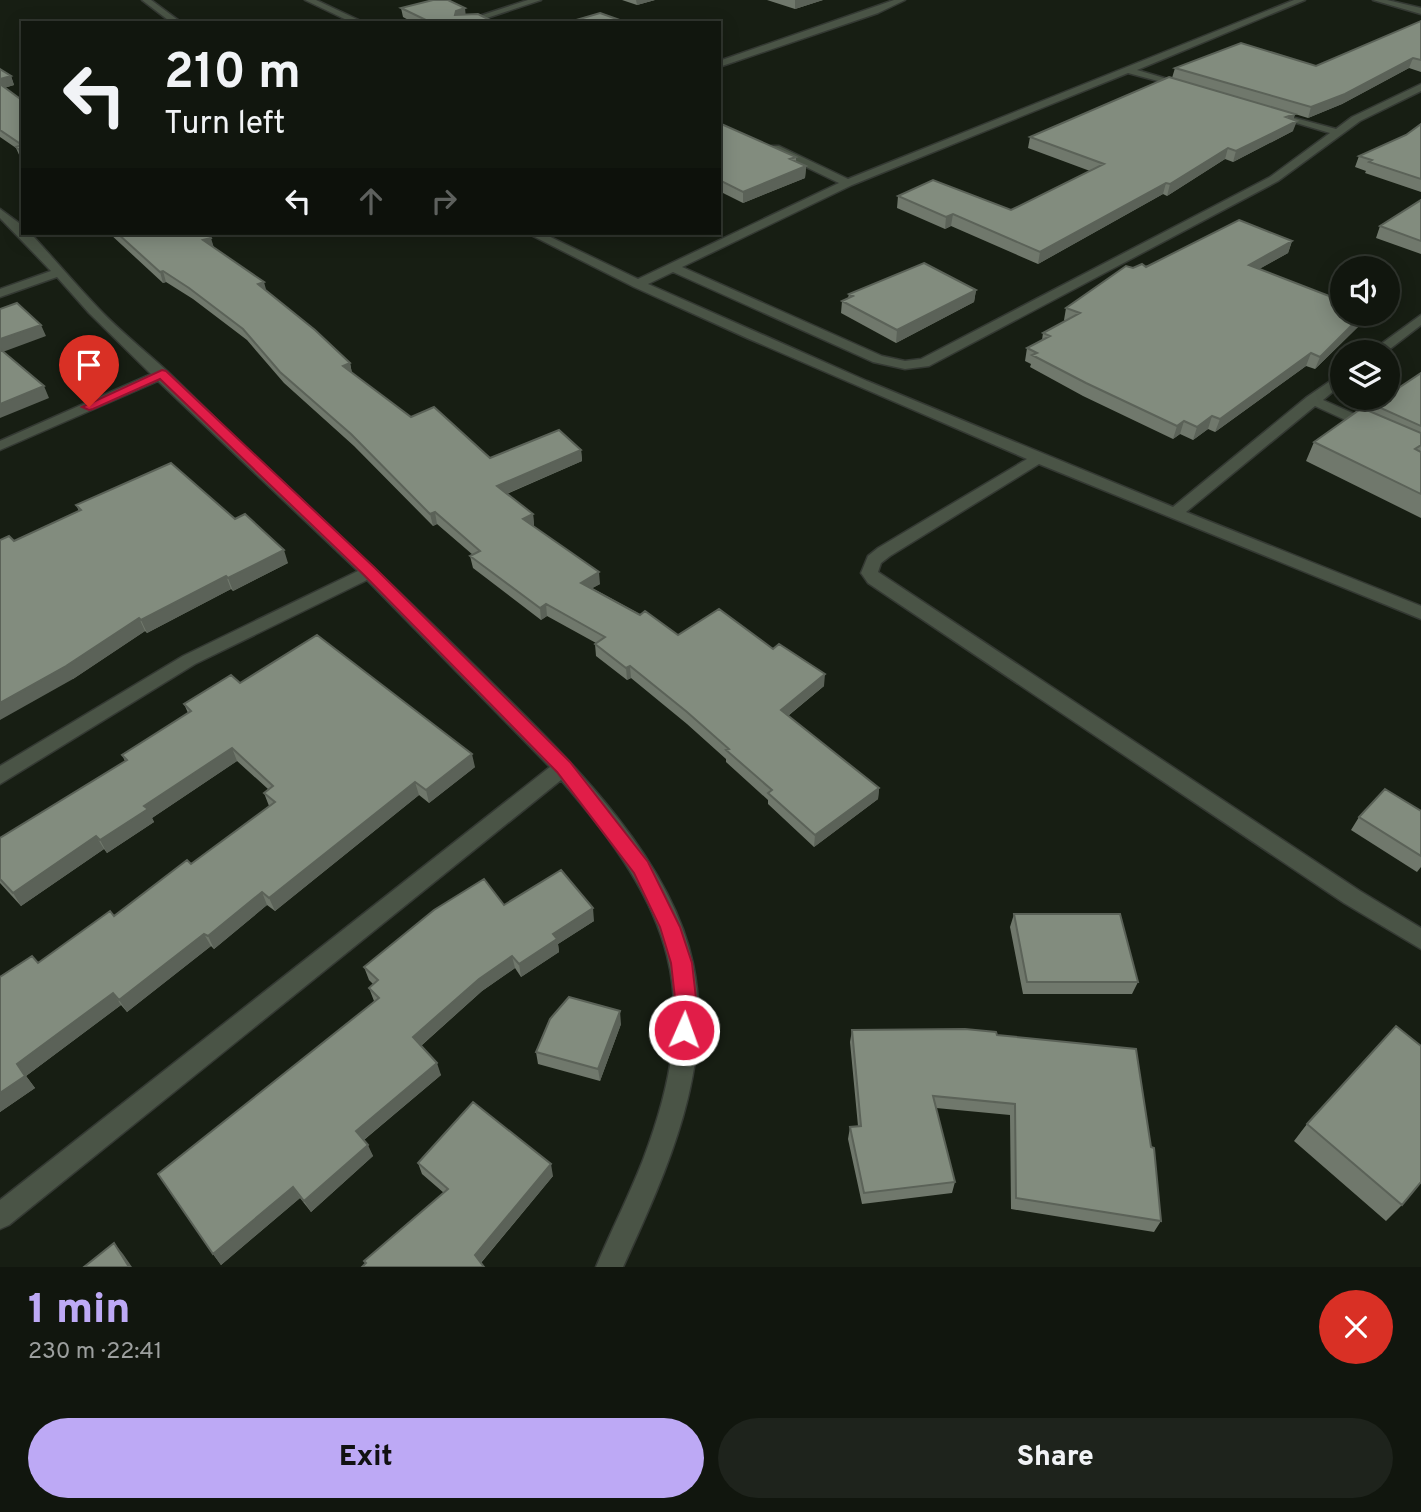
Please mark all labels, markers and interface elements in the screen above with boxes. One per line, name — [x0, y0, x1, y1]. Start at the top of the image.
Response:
text: 210 m — [164, 44, 301, 106]
icon: left — [49, 49, 140, 140]
text: Turn left — [164, 105, 285, 145]
icon: left — [279, 182, 317, 220]
icon: ahead — [352, 182, 390, 220]
icon: right — [425, 182, 463, 220]
map controls — [1330, 256, 1400, 410]
button: sound — [1330, 256, 1400, 326]
pin — [59, 335, 119, 407]
button: layers — [1330, 340, 1400, 410]
icon: arrive — [70, 346, 108, 384]
position arrow — [647, 993, 721, 1067]
text: 1 min — [28, 1285, 131, 1338]
button: close — [1319, 1290, 1393, 1364]
text: 230 m · 22:41 — [28, 1338, 162, 1367]
button: Exit — [28, 1418, 704, 1498]
button: Share — [718, 1418, 1393, 1498]

